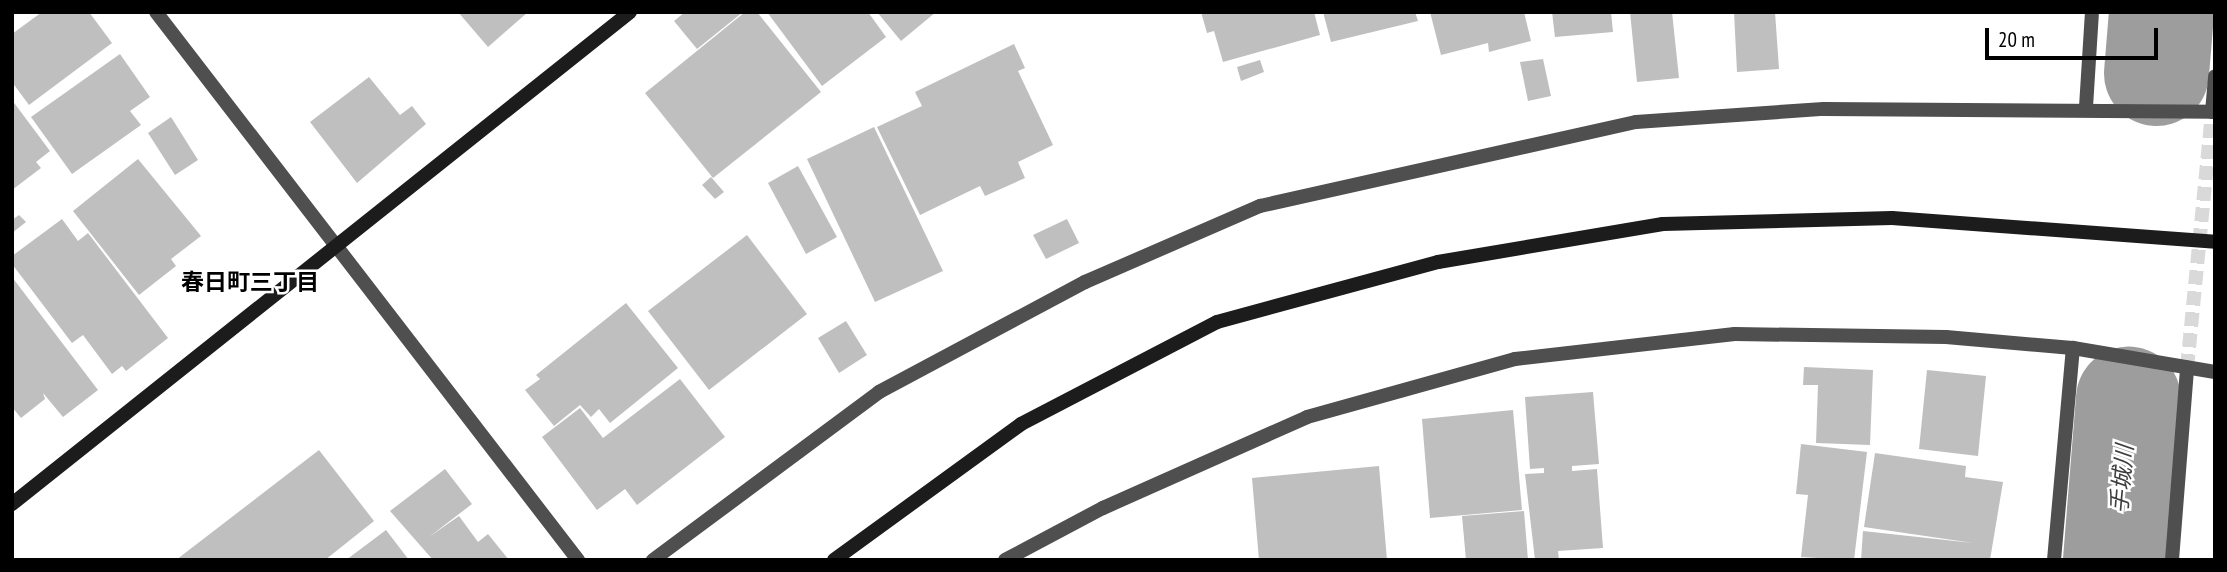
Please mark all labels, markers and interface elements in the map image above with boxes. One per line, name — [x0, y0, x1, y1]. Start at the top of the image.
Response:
scale bar — [1989, 14, 2162, 58]
text: 20 m — [1998, 26, 2035, 53]
district label: 春日町三丁目 — [181, 268, 319, 296]
water label: 手城川 — [2105, 443, 2139, 515]

